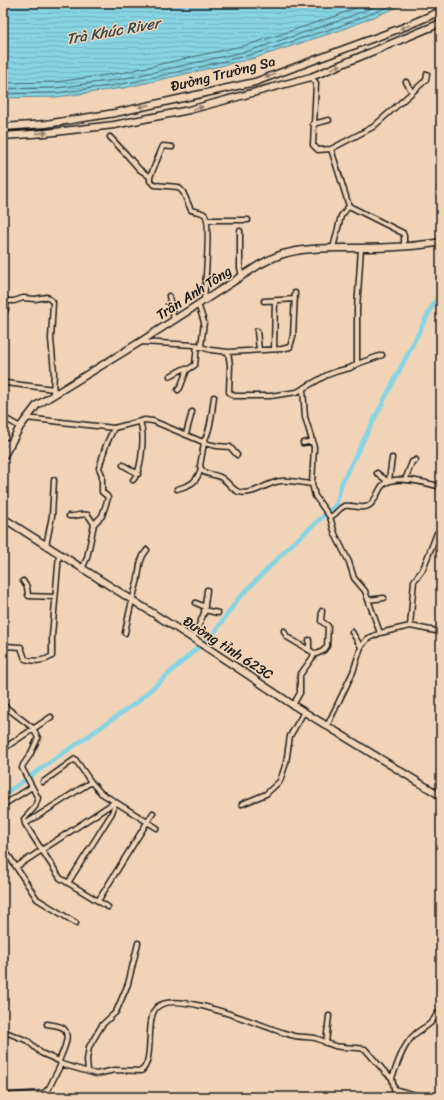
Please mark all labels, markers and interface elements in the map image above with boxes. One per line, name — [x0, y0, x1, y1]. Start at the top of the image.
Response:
water label: Trà Khúc River — [64, 9, 165, 52]
one-way arrow — [399, 24, 411, 30]
street label: Đường Trường Sa — [168, 49, 278, 99]
one-way arrow — [330, 63, 342, 69]
one-way arrow — [264, 74, 276, 80]
one-way arrow — [137, 104, 150, 110]
one-way arrow — [192, 105, 204, 111]
one-way arrow — [36, 130, 48, 137]
street label: Trần Anh Tông — [151, 259, 237, 327]
street label: Đường tỉnh 623C — [178, 609, 279, 687]

